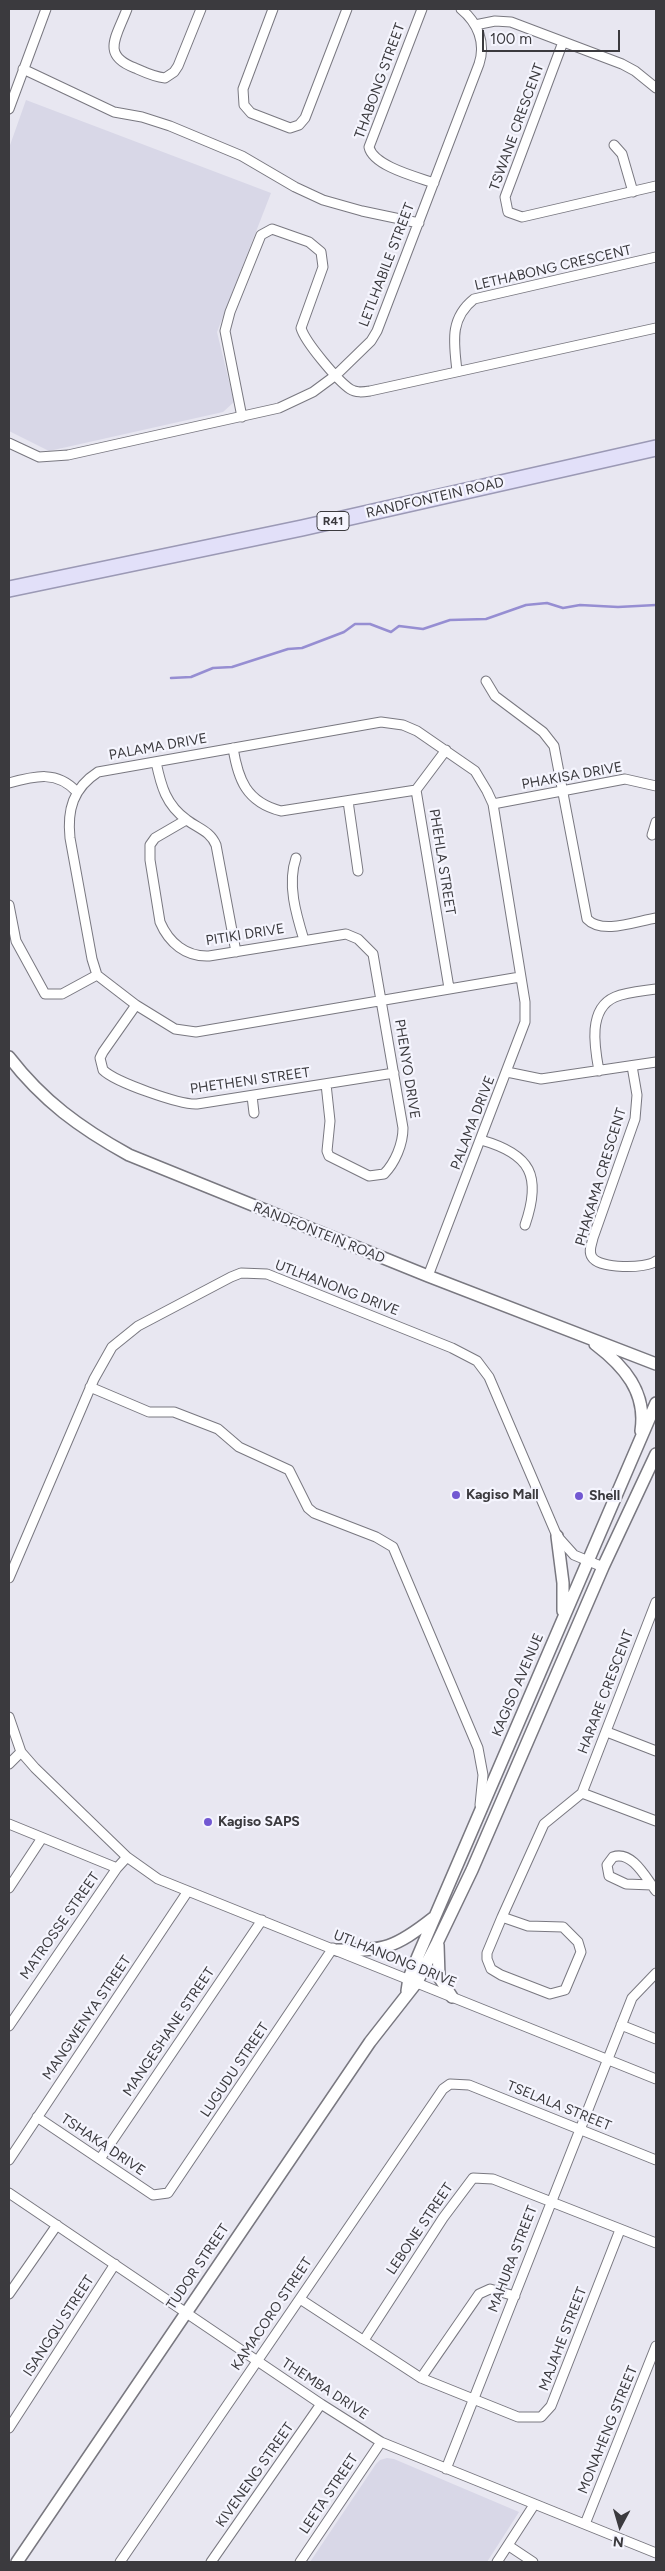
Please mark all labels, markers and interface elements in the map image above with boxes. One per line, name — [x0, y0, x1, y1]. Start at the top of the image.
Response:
scale bar — [485, 20, 622, 52]
street label: THABONG STREET — [351, 21, 409, 141]
text: 100 m — [490, 30, 532, 48]
street label: TSWANE CRESCENT — [486, 61, 548, 193]
street label: LETLHABILE STREET — [356, 201, 418, 329]
street label: LETHABONG CRESCENT — [473, 242, 633, 294]
street label: RANDFONTEIN ROAD — [364, 474, 506, 522]
road number: R41 — [317, 512, 349, 530]
street label: PALAMA DRIVE — [108, 730, 208, 764]
street label: PHAKISA DRIVE — [520, 759, 624, 793]
street label: PHEHLA STREET — [425, 808, 459, 916]
street label: PITIKI DRIVE — [204, 920, 286, 950]
street label: PHENYO DRIVE — [391, 1018, 423, 1120]
street label: PHETHENI STREET — [189, 1064, 311, 1098]
street label: PALAMA DRIVE — [447, 1074, 499, 1172]
street label: PHAKAMA CRESCENT — [572, 1106, 630, 1248]
street label: RANDFONTEIN ROAD — [251, 1199, 387, 1267]
street label: UTLHANONG DRIVE — [273, 1257, 401, 1319]
place label: Kagiso Mall — [466, 1487, 539, 1503]
place label: Shell — [589, 1488, 620, 1504]
marker: Kagiso Mall — [450, 1489, 462, 1501]
marker: Shell — [573, 1490, 585, 1502]
street label: HARARE CRESCENT — [575, 1628, 637, 1756]
street label: KAGISO AVENUE — [489, 1631, 547, 1739]
place label: Kagiso SAPS — [218, 1814, 300, 1830]
marker: Kagiso SAPS — [202, 1816, 214, 1828]
street label: MATROSSE STREET — [17, 1869, 103, 1983]
street label: UTLHANONG DRIVE — [331, 1927, 459, 1991]
street label: MANGWENYA STREET — [39, 1953, 135, 2083]
street label: MANGESHANE STREET — [120, 1964, 218, 2100]
street label: LUGUDU STREET — [197, 2020, 273, 2120]
street label: TSELALA STREET — [504, 2077, 614, 2135]
street label: TSHAKA DRIVE — [58, 2111, 148, 2179]
street label: LEBONE STREET — [383, 2180, 457, 2278]
street label: MAHURA STREET — [485, 2203, 541, 2315]
street label: TUDOR STREET — [163, 2221, 233, 2313]
street label: KAMACORO STREET — [228, 2254, 316, 2374]
street label: ISANGQU STREET — [20, 2272, 98, 2380]
street label: MAJAHE STREET — [536, 2285, 590, 2393]
street label: THEMBA DRIVE — [278, 2355, 372, 2423]
street label: MONAHENG STREET — [575, 2364, 641, 2496]
street label: KIVENENG STREET — [213, 2419, 297, 2531]
street label: LEETA STREET — [296, 2451, 362, 2537]
north arrow — [595, 2501, 645, 2551]
text: N — [612, 2532, 625, 2550]

